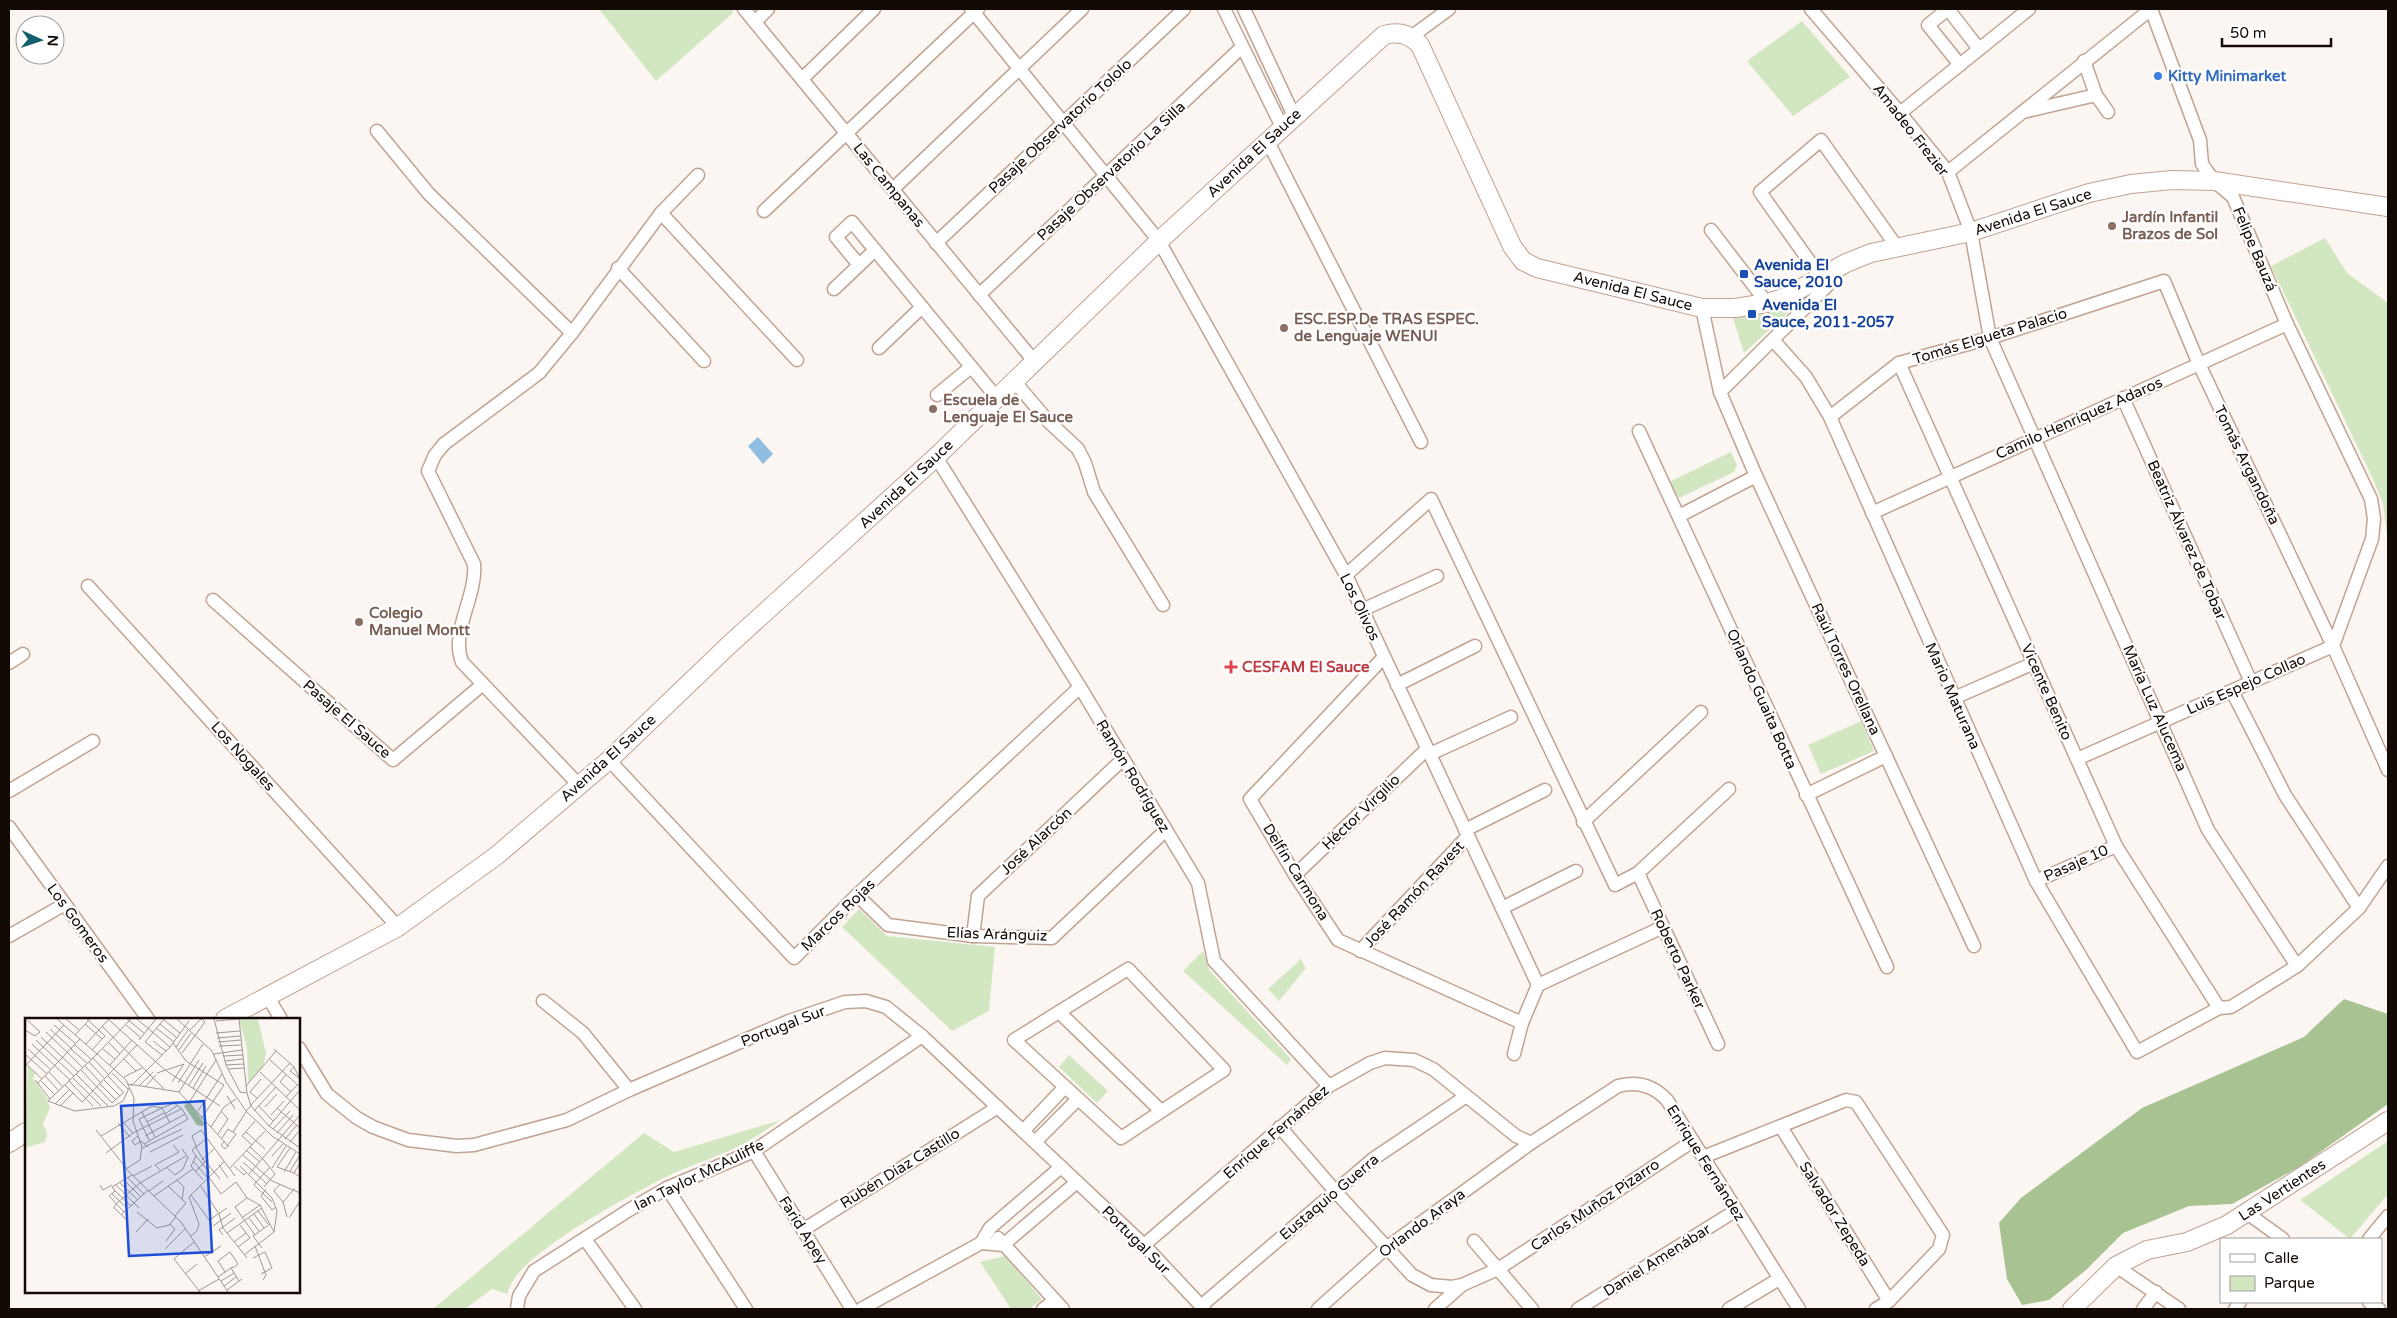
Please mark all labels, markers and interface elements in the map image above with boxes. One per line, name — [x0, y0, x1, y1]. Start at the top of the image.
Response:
north arrow — [15, 15, 65, 65]
scale bar — [2222, 15, 2331, 47]
text: 50 m — [2230, 24, 2267, 42]
text: N — [44, 35, 61, 47]
street label: Pasaje Observatorio Tololo — [985, 55, 1135, 197]
place label: Kitty Minimarket — [2168, 67, 2287, 86]
marker: Kitty Minimarket — [2152, 70, 2164, 82]
street label: Amadeo Frezier — [1869, 80, 1953, 180]
street label: Pasaje Observatorio La Silla — [1033, 98, 1189, 244]
street label: Avenida El Sauce — [1203, 105, 1305, 201]
street label: Las Campanas — [849, 139, 929, 231]
street label: Avenida El Sauce — [1972, 185, 2094, 239]
street label: Felipe Bauzá — [2229, 204, 2281, 294]
place label: Jardín Infantil Brazos de Sol — [2121, 208, 2218, 243]
marker: Jardín Infantil Brazos de Sol — [2106, 220, 2118, 232]
place label: Avenida El Sauce, 2010 — [1754, 256, 1843, 291]
street label: Avenida El Sauce — [1572, 268, 1694, 314]
marker: Avenida El Sauce, 2010 — [1738, 268, 1750, 280]
place label: Avenida El Sauce, 2011-2057 — [1762, 296, 1894, 331]
street label: Tomás Elgueta Palacio — [1911, 304, 2069, 368]
marker: Avenida El Sauce, 2011-2057 — [1746, 308, 1758, 320]
place label: ESC.ESP.De TRAS ESPEC. de Lenguaje WENUI — [1294, 310, 1479, 346]
marker: ESC.ESP.De TRAS ESPEC. de Lenguaje WENUI — [1278, 322, 1290, 334]
street label: Camilo Henríquez Adaros — [1993, 373, 2165, 463]
place label: Escuela de Lenguaje El Sauce — [943, 391, 1073, 427]
street label: Tomás Argandoña — [2210, 402, 2284, 528]
marker: Escuela de Lenguaje El Sauce — [927, 403, 939, 415]
street label: Avenida El Sauce — [855, 436, 957, 532]
street label: Beatriz Álvarez de Tobar — [2144, 457, 2230, 623]
street label: Los Olivos — [1336, 570, 1384, 644]
street label: Raúl Torres Orellana — [1808, 600, 1884, 738]
place label: Colegio Manuel Montt — [369, 604, 470, 639]
marker: Colegio Manuel Montt — [353, 616, 365, 628]
street label: Orlando Guaita Botta — [1723, 626, 1801, 772]
street label: Mario Maturana — [1921, 640, 1985, 752]
street label: Vicente Benito — [2018, 641, 2076, 743]
street label: María Luz Alucema — [2119, 642, 2191, 774]
street label: Luis Espejo Collao — [2184, 650, 2308, 718]
place label: CESFAM El Sauce — [1242, 658, 1370, 676]
marker: CESFAM El Sauce — [1224, 660, 1238, 674]
street label: Pasaje El Sauce — [299, 676, 395, 762]
street label: Avenida El Sauce — [557, 710, 659, 806]
street label: Ramón Rodríguez — [1092, 716, 1174, 836]
street label: Los Nogales — [207, 718, 279, 794]
street label: Héctor Virgilio — [1318, 770, 1404, 854]
street label: José Alarcón — [997, 803, 1075, 879]
street label: Delfín Carmona — [1259, 820, 1333, 924]
street label: José Ramón Ravest — [1360, 837, 1468, 951]
street label: Pasaje 10 — [2041, 841, 2111, 885]
street label: Marcos Rojas — [797, 875, 879, 955]
street label: Los Gomeros — [43, 880, 113, 966]
street label: Roberto Parker — [1647, 906, 1709, 1012]
street label: Elías Aránguiz — [946, 923, 1048, 945]
street label: Portugal Sur — [738, 1002, 828, 1050]
inset map — [25, 1018, 300, 1293]
street label: Enrique Fernández — [1220, 1081, 1332, 1183]
street label: Enrique Fernández — [1663, 1101, 1749, 1225]
street label: Rubén Díaz Castillo — [837, 1124, 963, 1212]
street label: Ian Taylor McAuliffe — [631, 1136, 767, 1214]
street label: Eustaquio Guerra — [1276, 1150, 1382, 1244]
street label: Carlos Muñoz Pizarro — [1527, 1155, 1663, 1255]
street label: Las Vertientes — [2235, 1155, 2329, 1225]
street label: Salvador Zepeda — [1796, 1158, 1874, 1270]
street label: Orlando Araya — [1375, 1185, 1469, 1261]
street label: Farid Apey — [775, 1193, 831, 1267]
street label: Portugal Sur — [1098, 1202, 1174, 1278]
street label: Daniel Amenábar — [1600, 1220, 1714, 1300]
legend — [2220, 1238, 2382, 1303]
text: Calle — [2264, 1249, 2299, 1267]
text: Parque — [2264, 1274, 2315, 1292]

